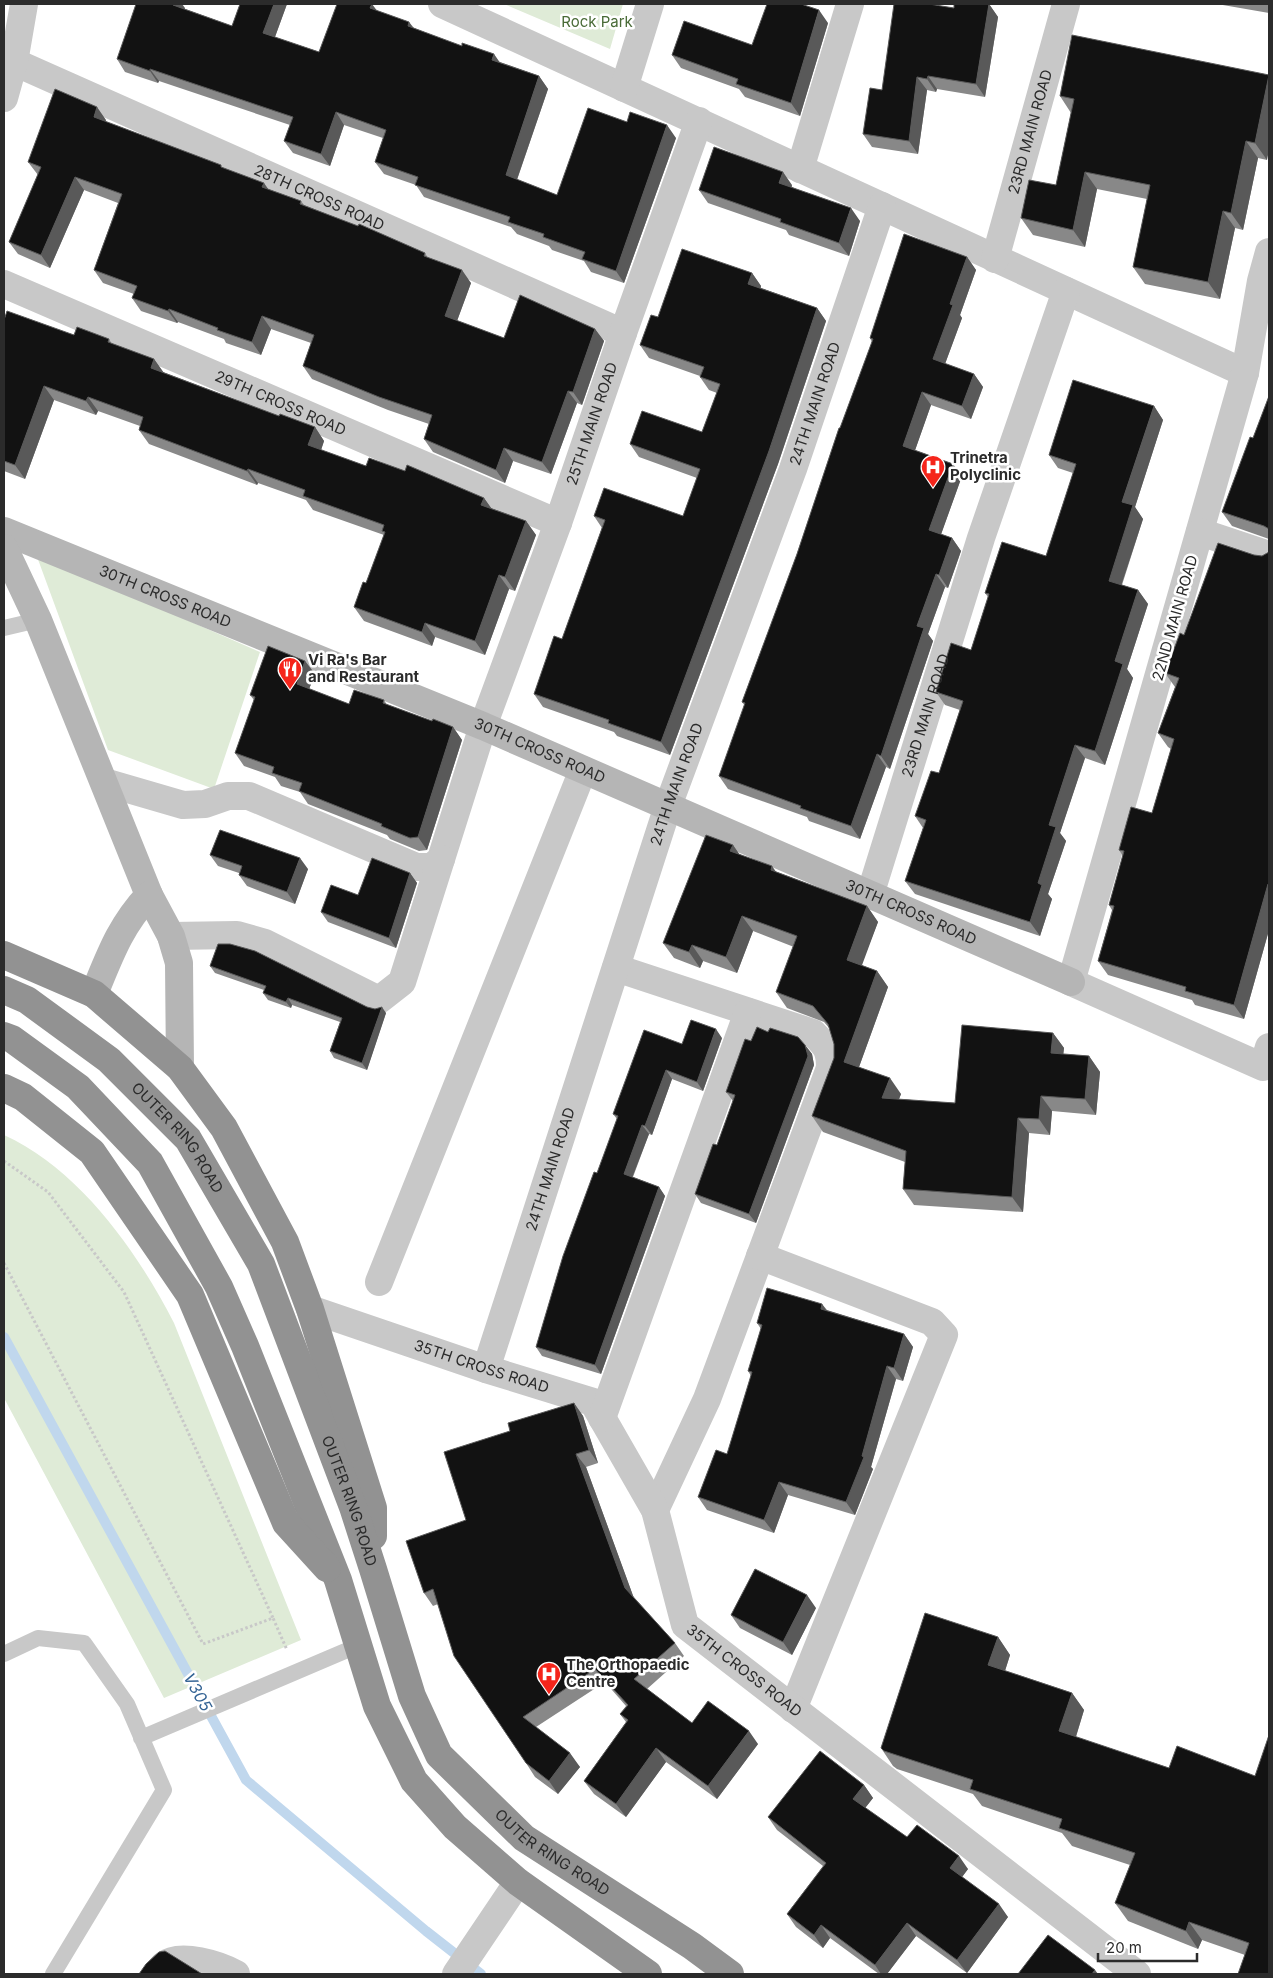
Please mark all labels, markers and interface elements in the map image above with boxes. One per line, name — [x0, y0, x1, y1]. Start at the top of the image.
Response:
park label: Rock Park — [561, 12, 634, 31]
street label: 23RD MAIN ROAD — [1004, 67, 1056, 196]
street label: 28TH CROSS ROAD — [251, 160, 388, 235]
street label: 24TH MAIN ROAD — [785, 339, 844, 468]
street label: 25TH MAIN ROAD — [562, 360, 621, 487]
street label: 29TH CROSS ROAD — [212, 366, 349, 439]
place label: Trinetra Polyclinic — [950, 448, 1021, 484]
hospital icon: Trinetra Polyclinic — [920, 454, 946, 488]
street label: 22ND MAIN ROAD — [1147, 553, 1202, 683]
street label: 30TH CROSS ROAD — [96, 561, 234, 632]
place label: Vi Ra's Bar and Restaurant — [308, 650, 420, 686]
street label: 23RD MAIN ROAD — [897, 651, 953, 779]
restaurant icon: Vi Ra's Bar and Restaurant — [277, 656, 303, 690]
street label: 30TH CROSS ROAD — [471, 713, 608, 787]
street label: 24TH MAIN ROAD — [646, 720, 707, 848]
street label: 30TH CROSS ROAD — [843, 875, 980, 949]
street label: OUTER RING ROAD — [128, 1078, 228, 1197]
street label: 24TH MAIN ROAD — [521, 1105, 579, 1233]
street label: 35TH CROSS ROAD — [412, 1335, 552, 1397]
street label: OUTER RING ROAD — [318, 1433, 381, 1569]
street label: 35TH CROSS ROAD — [683, 1620, 806, 1721]
place label: The Orthopaedic Centre — [566, 1655, 690, 1691]
hospital icon: The Orthopaedic Centre — [536, 1661, 562, 1695]
water label: V305 — [179, 1669, 217, 1715]
street label: OUTER RING ROAD — [491, 1805, 614, 1900]
scale bar — [1098, 1930, 1197, 1962]
text: 20 m — [1106, 1938, 1142, 1957]

